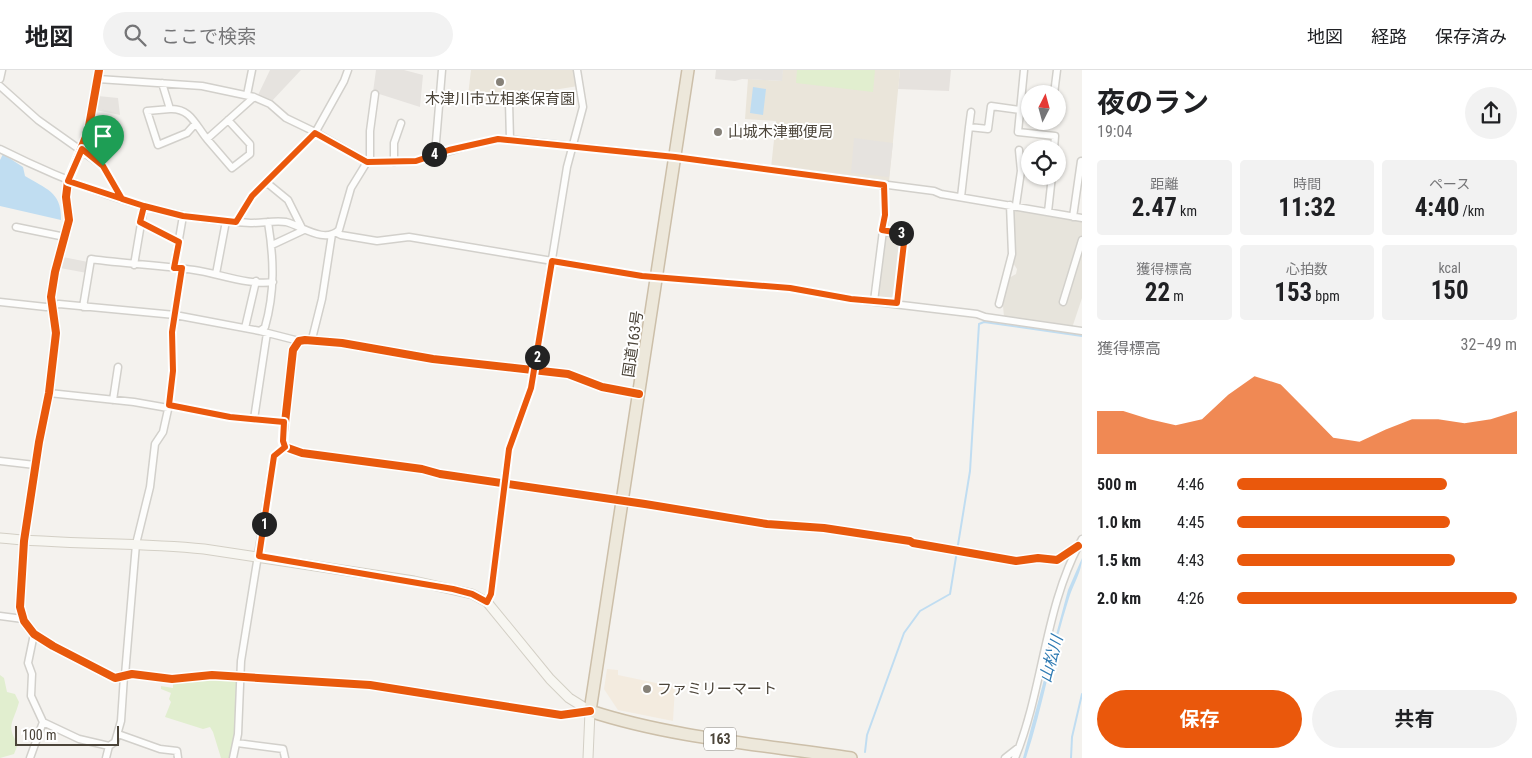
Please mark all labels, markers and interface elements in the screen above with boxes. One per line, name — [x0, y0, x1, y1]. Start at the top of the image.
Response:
search box — [103, 12, 453, 57]
icon: search — [121, 21, 149, 49]
text: 地図 — [25, 23, 73, 51]
text: ここで検索 — [161, 25, 256, 48]
text: 地図 — [1307, 26, 1343, 47]
text: 経路 — [1371, 26, 1407, 47]
text: 保存済み — [1435, 26, 1507, 47]
marker: 木津川市立相楽保育園 — [494, 76, 506, 88]
north arrow — [1021, 85, 1066, 130]
map controls — [1021, 85, 1066, 185]
text: 夜のラン — [1097, 86, 1209, 119]
button: share — [1465, 87, 1517, 139]
place label: 木津川市立相楽保育園 — [425, 90, 575, 108]
pin — [82, 115, 124, 166]
icon: arrive — [89, 122, 117, 150]
text: 19:04 — [1097, 122, 1132, 141]
place label: 山城木津郵便局 — [728, 123, 833, 141]
marker: 山城木津郵便局 — [712, 126, 724, 138]
button: locate — [1021, 140, 1066, 185]
pin: 4 — [422, 142, 446, 166]
text: 4 — [431, 146, 438, 162]
text: 距離 — [1150, 176, 1178, 192]
text: 時間 — [1293, 176, 1321, 192]
text: ペース — [1429, 176, 1470, 192]
text: 2.47 — [1132, 193, 1177, 222]
text: 11:32 — [1278, 193, 1336, 222]
text: 4:40 — [1415, 193, 1459, 222]
text: km — [1177, 203, 1197, 219]
text: /km — [1459, 203, 1485, 219]
pin: 3 — [888, 220, 914, 246]
text: 3 — [898, 225, 905, 241]
text: kcal — [1438, 260, 1461, 276]
text: 獲得標高 — [1136, 261, 1192, 277]
text: 心拍数 — [1286, 261, 1328, 277]
text: 150 — [1431, 276, 1469, 305]
text: 22 — [1145, 278, 1170, 307]
text: 153 — [1274, 278, 1312, 307]
text: m — [1170, 288, 1184, 304]
text: bpm — [1312, 288, 1340, 304]
street label: 国道163号 — [619, 309, 647, 379]
text: 32–49 m — [1461, 335, 1517, 354]
text: 獲得標高 — [1097, 339, 1161, 358]
pin: 2 — [524, 344, 550, 370]
text: 2 — [534, 349, 541, 365]
text: 500 m — [1097, 475, 1137, 494]
text: 4:46 — [1177, 475, 1204, 494]
pin: 1 — [252, 512, 276, 536]
text: 1.0 km — [1097, 513, 1141, 532]
text: 4:45 — [1177, 513, 1204, 532]
text: 1 — [261, 516, 268, 532]
text: 1.5 km — [1097, 551, 1141, 570]
text: 4:43 — [1177, 551, 1204, 570]
text: 2.0 km — [1097, 589, 1141, 608]
text: 4:26 — [1177, 589, 1204, 608]
water label: 山松川 — [1036, 631, 1067, 685]
place label: ファミリーマート — [657, 680, 777, 698]
marker: ファミリーマート — [641, 683, 653, 695]
button: 保存 — [1097, 690, 1302, 748]
button: 共有 — [1312, 690, 1517, 748]
scale bar — [15, 723, 119, 746]
text: 100 m — [22, 727, 57, 743]
road number: 163 — [704, 728, 736, 751]

